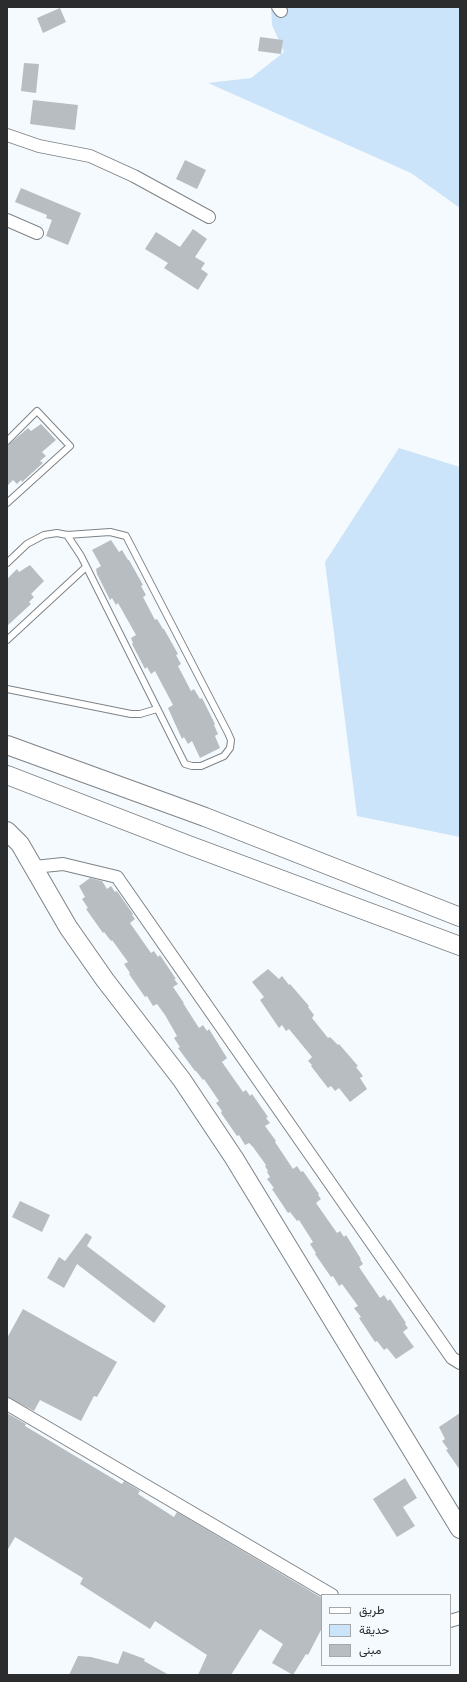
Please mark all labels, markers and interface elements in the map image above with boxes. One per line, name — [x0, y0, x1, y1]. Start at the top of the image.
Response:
legend — [321, 1594, 451, 1666]
text: طريق — [359, 1601, 384, 1618]
text: حديقة — [359, 1621, 389, 1638]
text: مبنى — [359, 1641, 381, 1658]

